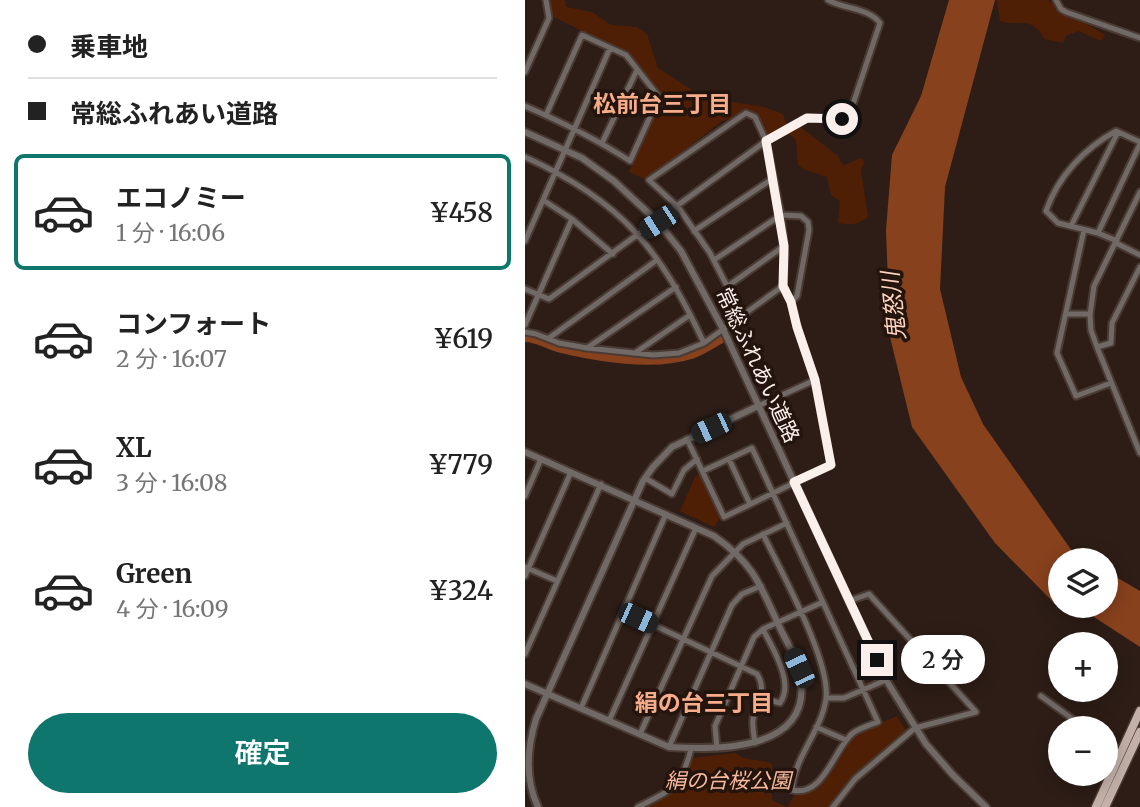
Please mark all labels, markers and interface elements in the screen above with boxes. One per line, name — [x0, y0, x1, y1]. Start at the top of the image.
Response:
text: 乗車地 — [70, 30, 148, 63]
district label: 松前台三丁目 — [593, 89, 731, 118]
text: 常総ふれあい道路 — [70, 97, 278, 130]
route start — [826, 103, 858, 135]
icon: car — [32, 181, 95, 244]
text: エコノミー — [116, 181, 246, 214]
text: ¥458 — [429, 196, 493, 229]
car — [635, 202, 682, 242]
text: 1 分 · 16:06 — [116, 218, 225, 247]
water label: 鬼怒川 — [875, 267, 911, 342]
street label: 常総ふれあい道路 — [710, 283, 806, 447]
icon: car — [32, 307, 95, 370]
text: コンフォート — [116, 307, 271, 340]
text: ¥619 — [433, 322, 493, 355]
text: 2 分 · 16:07 — [116, 344, 227, 373]
car — [688, 410, 735, 446]
text: XL — [116, 431, 152, 464]
icon: car — [32, 433, 95, 496]
text: ¥779 — [428, 448, 493, 481]
text: 3 分 · 16:08 — [116, 468, 228, 497]
map controls — [1048, 548, 1118, 786]
button: layers — [1048, 548, 1118, 618]
text: Green — [116, 557, 192, 590]
icon: car — [32, 559, 95, 622]
text: ¥324 — [428, 574, 493, 607]
text: 4 分 · 16:09 — [116, 594, 229, 623]
car — [615, 600, 662, 636]
button: + — [1048, 632, 1118, 702]
callout: 2 分 — [901, 636, 985, 684]
route end — [861, 644, 893, 676]
car — [781, 645, 818, 691]
text: 2 分 — [922, 645, 964, 674]
district label: 絹の台三丁目 — [635, 688, 773, 717]
button: 確定 — [28, 713, 497, 793]
button: − — [1048, 716, 1118, 786]
park label: 絹の台桜公園 — [665, 767, 794, 794]

